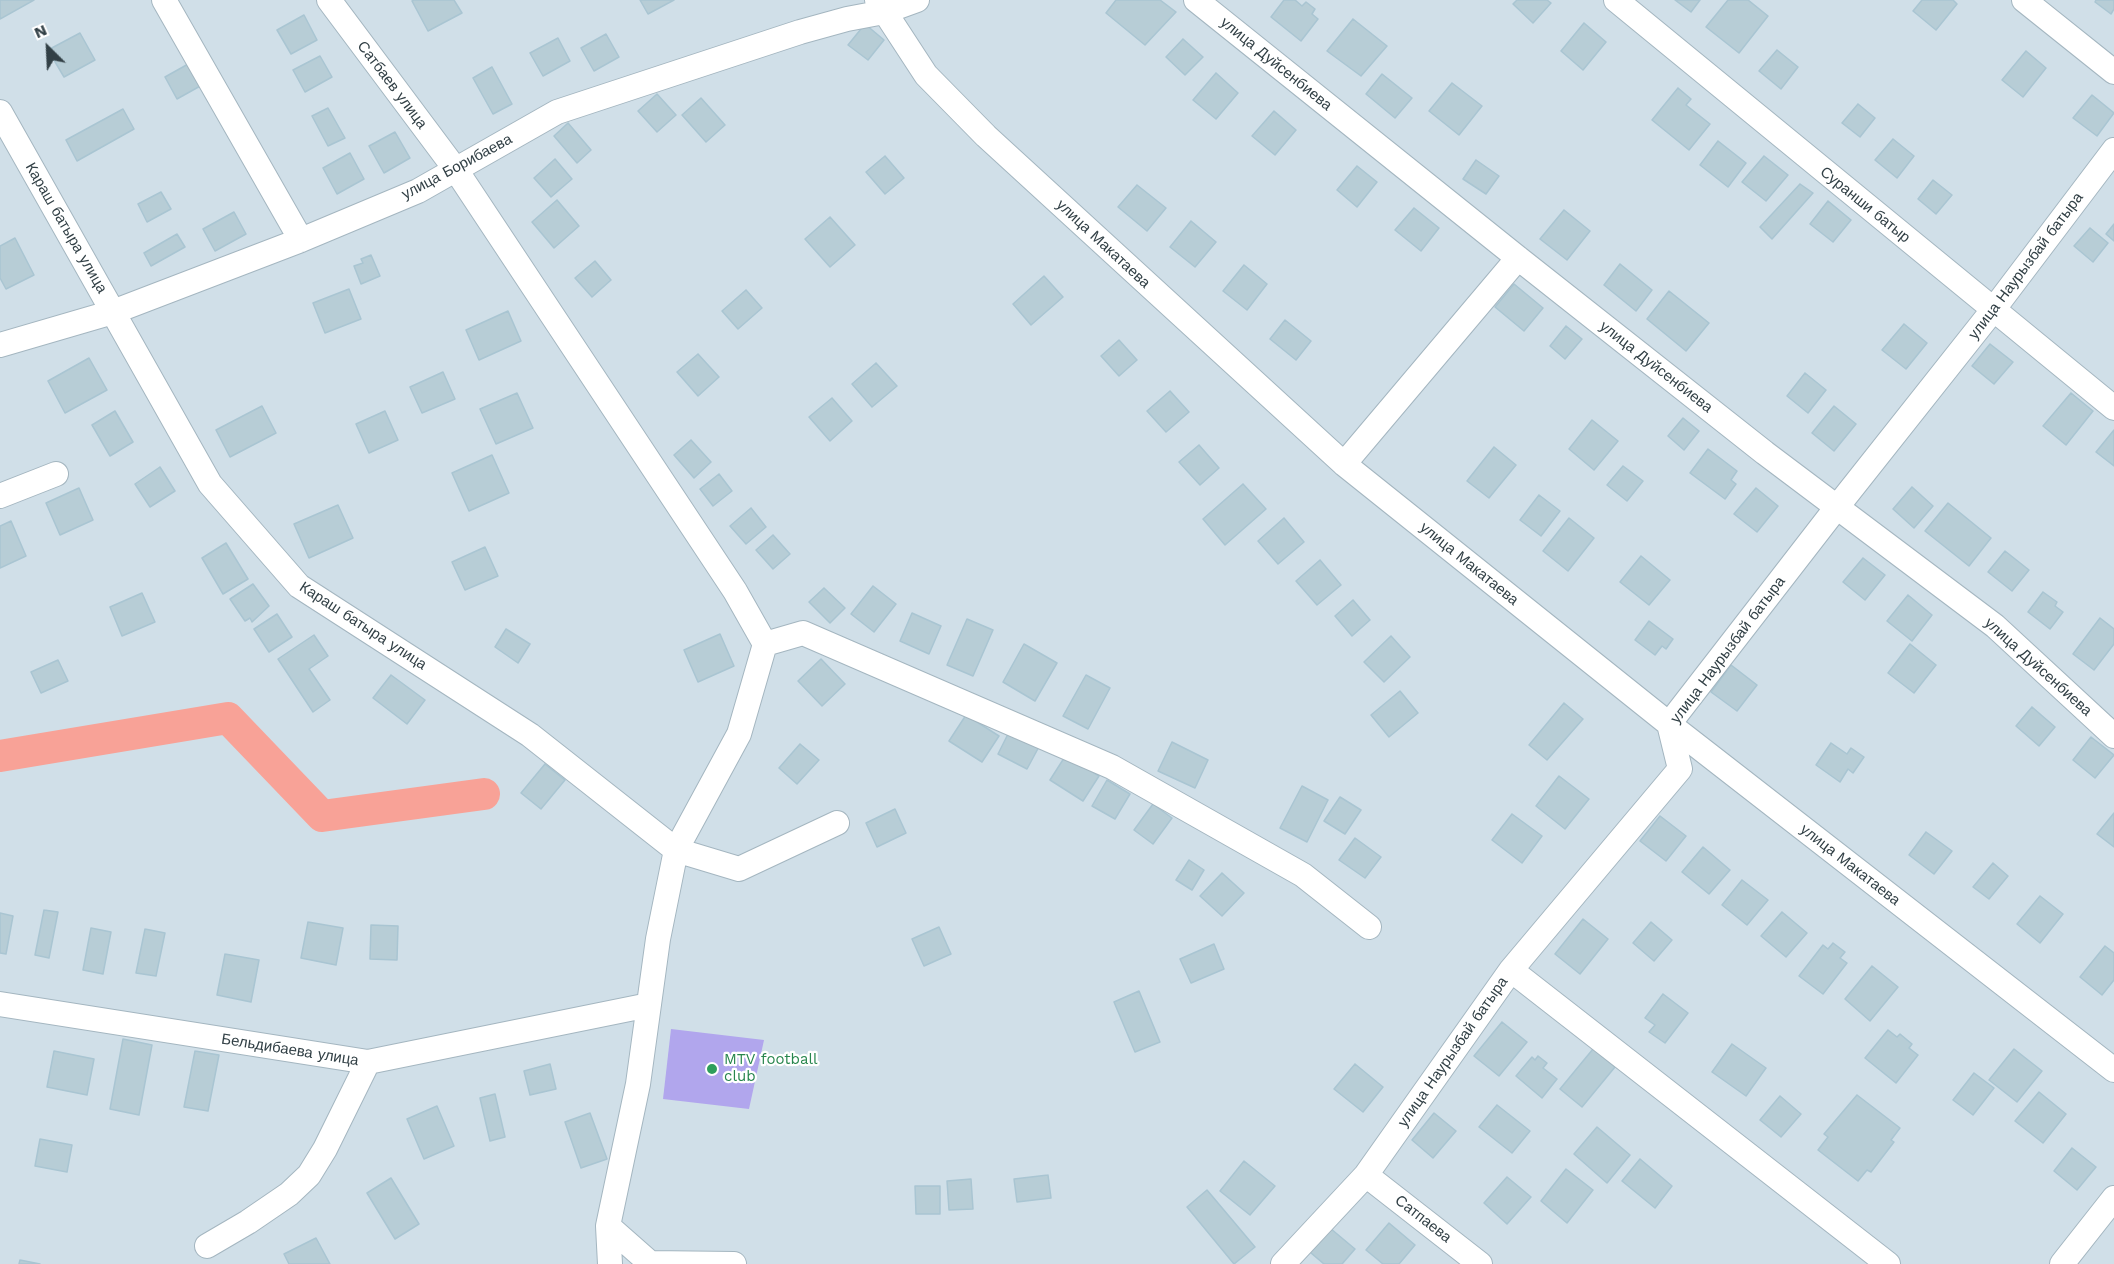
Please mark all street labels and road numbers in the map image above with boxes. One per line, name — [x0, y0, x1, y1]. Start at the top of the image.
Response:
street label: улица Дуйсенбиева — [1217, 13, 1335, 115]
street label: Сатбаев улица — [353, 38, 431, 132]
street label: улица Борибаева — [399, 130, 515, 204]
street label: Караш батыра улица — [21, 159, 111, 297]
street label: Суранши батыр — [1816, 163, 1914, 247]
street label: улица Наурызбай батыра — [1965, 189, 2087, 343]
street label: улица Макатаева — [1052, 196, 1154, 292]
street label: улица Дуйсенбиева — [1596, 317, 1716, 417]
street label: улица Макатаева — [1416, 519, 1522, 609]
street label: улица Наурызбай батыра — [1667, 573, 1789, 727]
street label: Караш батыра улица — [296, 578, 430, 674]
street label: улица Дуйсенбиева — [1981, 614, 2095, 720]
street label: улица Макатаева — [1796, 820, 1904, 910]
street label: улица Наурызбай батыра — [1394, 973, 1512, 1131]
street label: Бельдибаева улица — [220, 1030, 360, 1070]
street label: Сатпаева — [1391, 1191, 1455, 1247]

